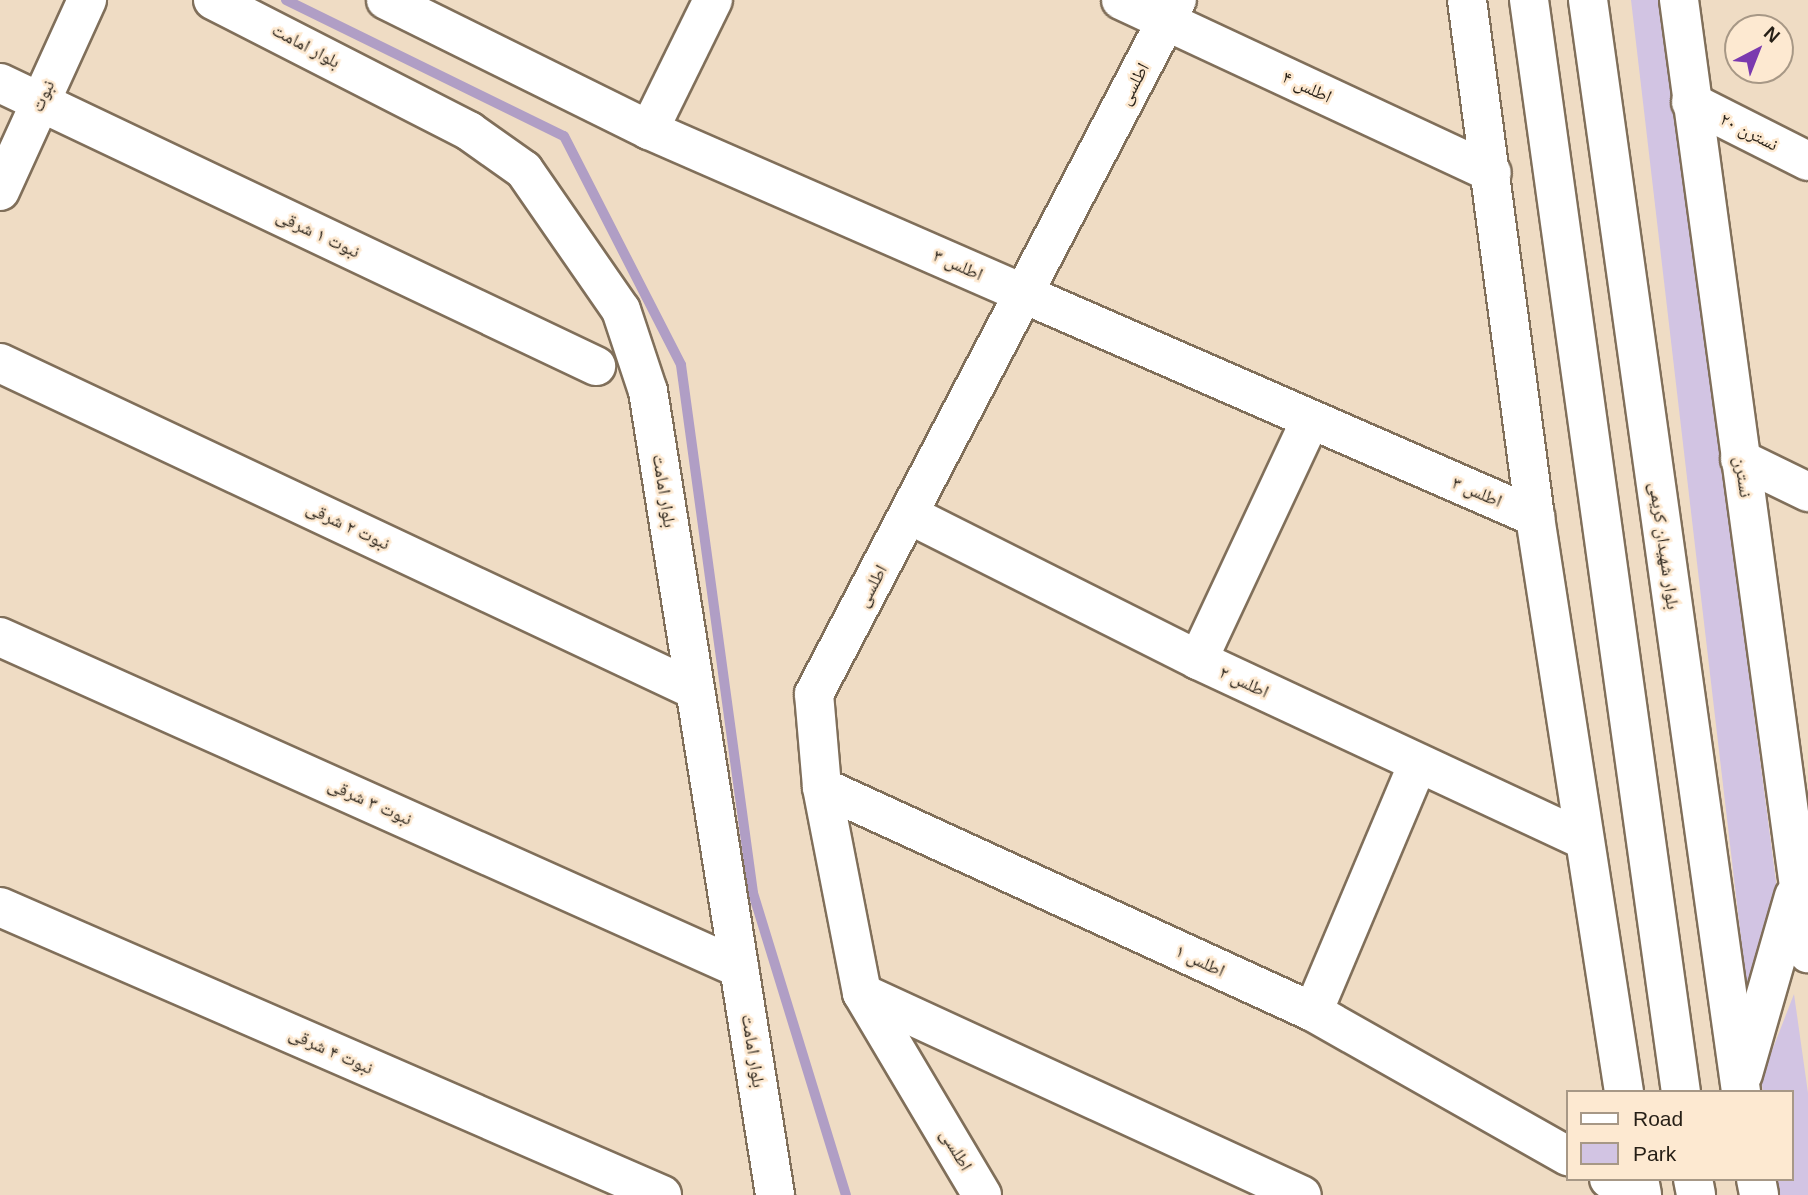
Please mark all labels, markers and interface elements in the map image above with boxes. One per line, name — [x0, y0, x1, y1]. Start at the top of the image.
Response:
north arrow — [1724, 14, 1794, 84]
street label: بلوار امامت — [268, 19, 344, 73]
text: N — [1760, 22, 1784, 47]
street label: اطلسی — [1114, 59, 1154, 109]
street label: اطلس ۴ — [1279, 66, 1335, 108]
street label: نبوت — [27, 77, 59, 115]
street label: نسترن ۲۰ — [1716, 108, 1782, 156]
street label: نبوت ۱ شرقی — [273, 205, 363, 263]
street label: اطلس ۳ — [930, 245, 986, 285]
street label: بلوار امامت — [648, 453, 680, 529]
street label: نسترن — [1729, 455, 1757, 499]
street label: اطلس ۳ — [1449, 472, 1505, 512]
street label: بلوار شهیدان کریمی — [1644, 481, 1684, 611]
street label: نبوت ۲ شرقی — [303, 497, 393, 555]
street label: اطلسی — [852, 561, 892, 611]
street label: اطلس ۲ — [1216, 661, 1272, 703]
street label: نبوت ۳ شرقی — [325, 774, 415, 830]
street label: اطلس ۱ — [1172, 940, 1228, 982]
street label: بلوار امامت — [737, 1013, 769, 1089]
street label: نبوت ۴ شرقی — [286, 1023, 376, 1079]
legend — [1566, 1090, 1794, 1181]
text: Road — [1633, 1107, 1683, 1130]
street label: اطلسی — [935, 1125, 977, 1175]
text: Park — [1633, 1142, 1676, 1165]

